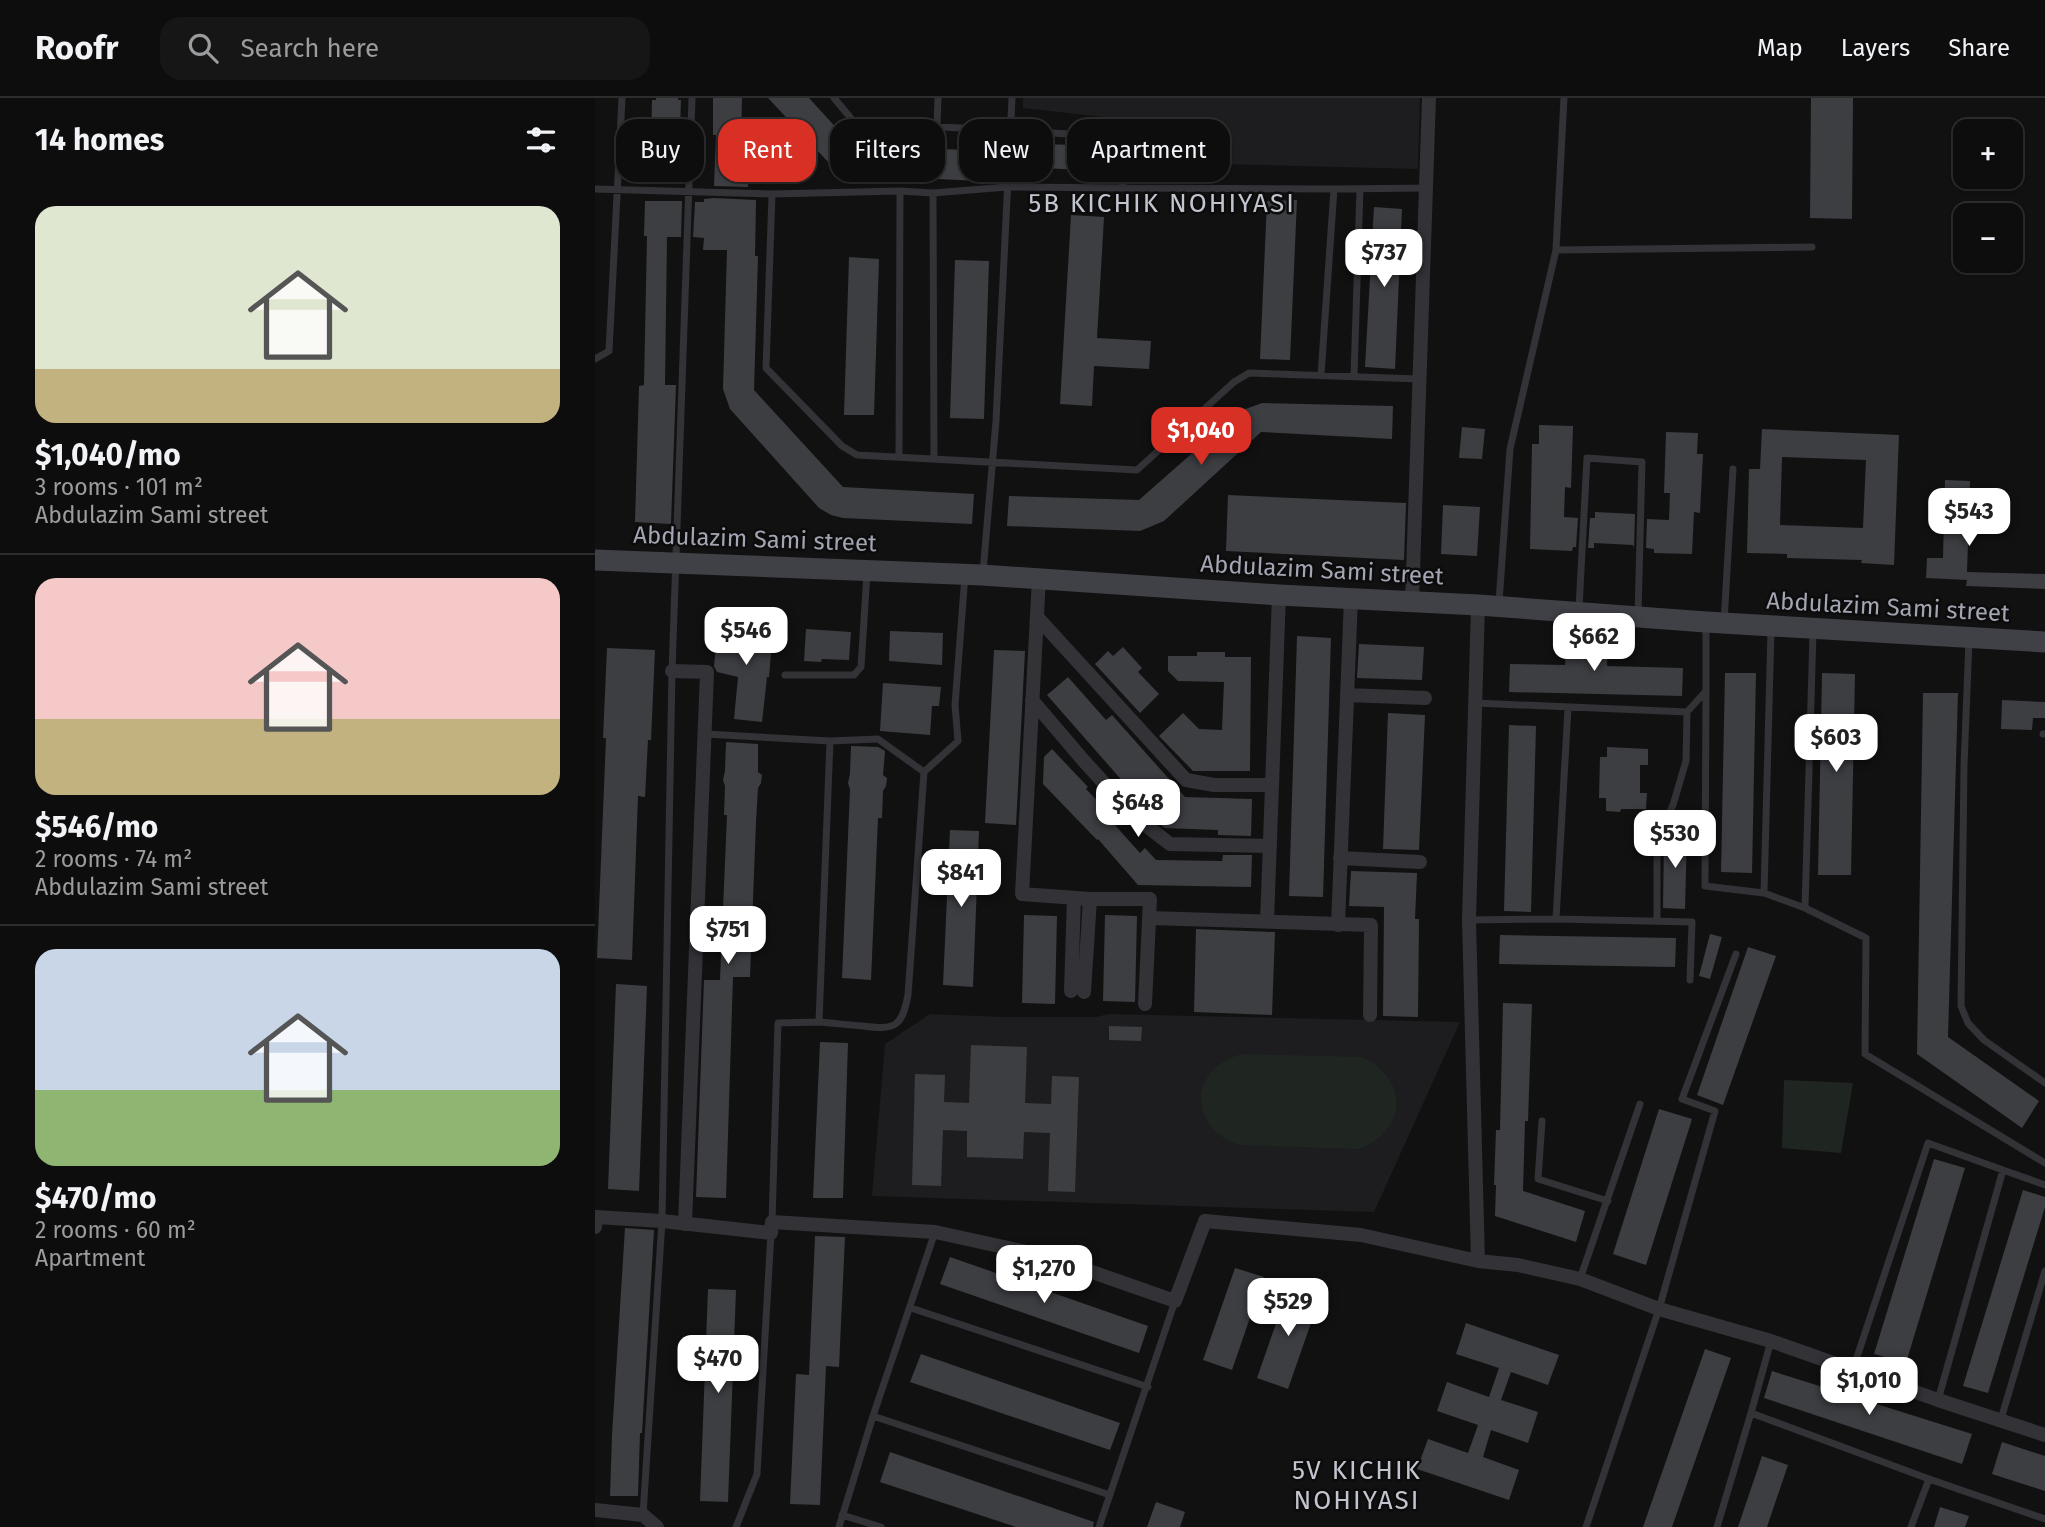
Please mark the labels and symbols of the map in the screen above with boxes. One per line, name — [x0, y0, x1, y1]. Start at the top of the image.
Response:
district label: 5B KICHIK NOHIYASI — [1028, 188, 1296, 219]
pin: $737 — [1343, 230, 1425, 289]
pin: $1,040 — [1144, 408, 1258, 467]
pin: $543 — [1928, 489, 2010, 548]
street label: Abdulazim Sami street — [633, 521, 878, 557]
street label: Abdulazim Sami street — [1200, 550, 1445, 590]
street label: Abdulazim Sami street — [1766, 587, 2011, 627]
pin: $546 — [705, 608, 787, 667]
pin: $662 — [1553, 614, 1635, 673]
pin: $603 — [1795, 714, 1877, 774]
pin: $648 — [1097, 780, 1179, 839]
pin: $530 — [1634, 810, 1716, 870]
pin: $841 — [920, 850, 1002, 909]
pin: $751 — [687, 906, 769, 966]
pin: $1,270 — [987, 1246, 1101, 1305]
pin: $529 — [1247, 1278, 1329, 1338]
pin: $470 — [677, 1336, 759, 1395]
pin: $1,010 — [1812, 1358, 1926, 1417]
district label: 5V KICHIK NOHIYASI — [1292, 1455, 1422, 1516]

